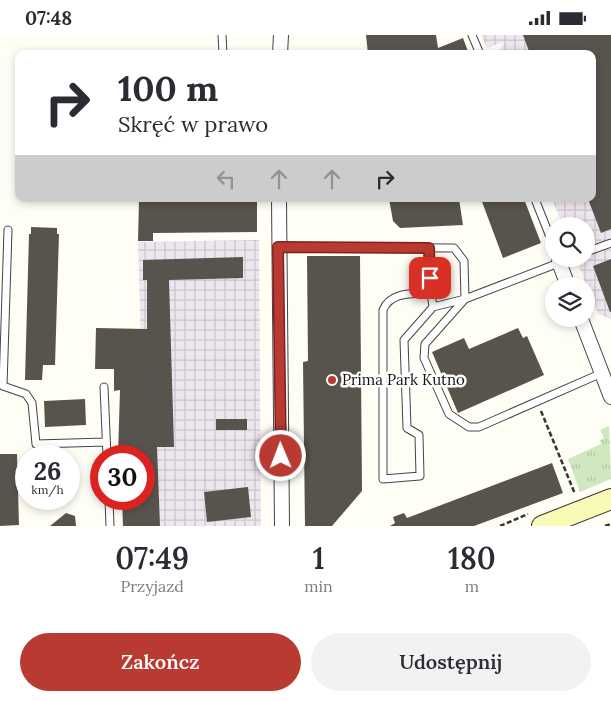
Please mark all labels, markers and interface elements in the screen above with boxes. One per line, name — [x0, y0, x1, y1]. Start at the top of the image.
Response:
text: 07:48 — [25, 6, 72, 30]
text: 100 m — [118, 66, 218, 111]
icon: right — [35, 70, 100, 135]
text: Skręć w prawo — [118, 110, 268, 138]
icon: left — [212, 165, 240, 193]
icon: ahead — [265, 165, 293, 193]
icon: ahead — [318, 165, 346, 193]
icon: right — [371, 165, 399, 193]
map controls — [545, 217, 595, 327]
button: search — [545, 217, 595, 267]
pin — [409, 257, 451, 299]
icon: arrive — [416, 264, 444, 292]
button: layers — [545, 277, 595, 327]
place label: Prima Park Kutno — [342, 370, 465, 389]
marker: Prima Park Kutno — [326, 374, 338, 386]
position arrow — [254, 429, 306, 481]
speed limit sign: 30 — [90, 445, 155, 510]
text: 26 — [34, 455, 61, 487]
text: km/h — [31, 482, 64, 497]
text: 07:49 — [115, 539, 189, 577]
text: 1 — [313, 539, 324, 577]
text: 180 — [448, 539, 496, 577]
text: Przyjazd — [120, 576, 184, 596]
text: min — [304, 576, 333, 596]
text: m — [465, 576, 479, 596]
button: Zakończ — [20, 633, 301, 691]
button: Udostępnij — [311, 633, 591, 691]

